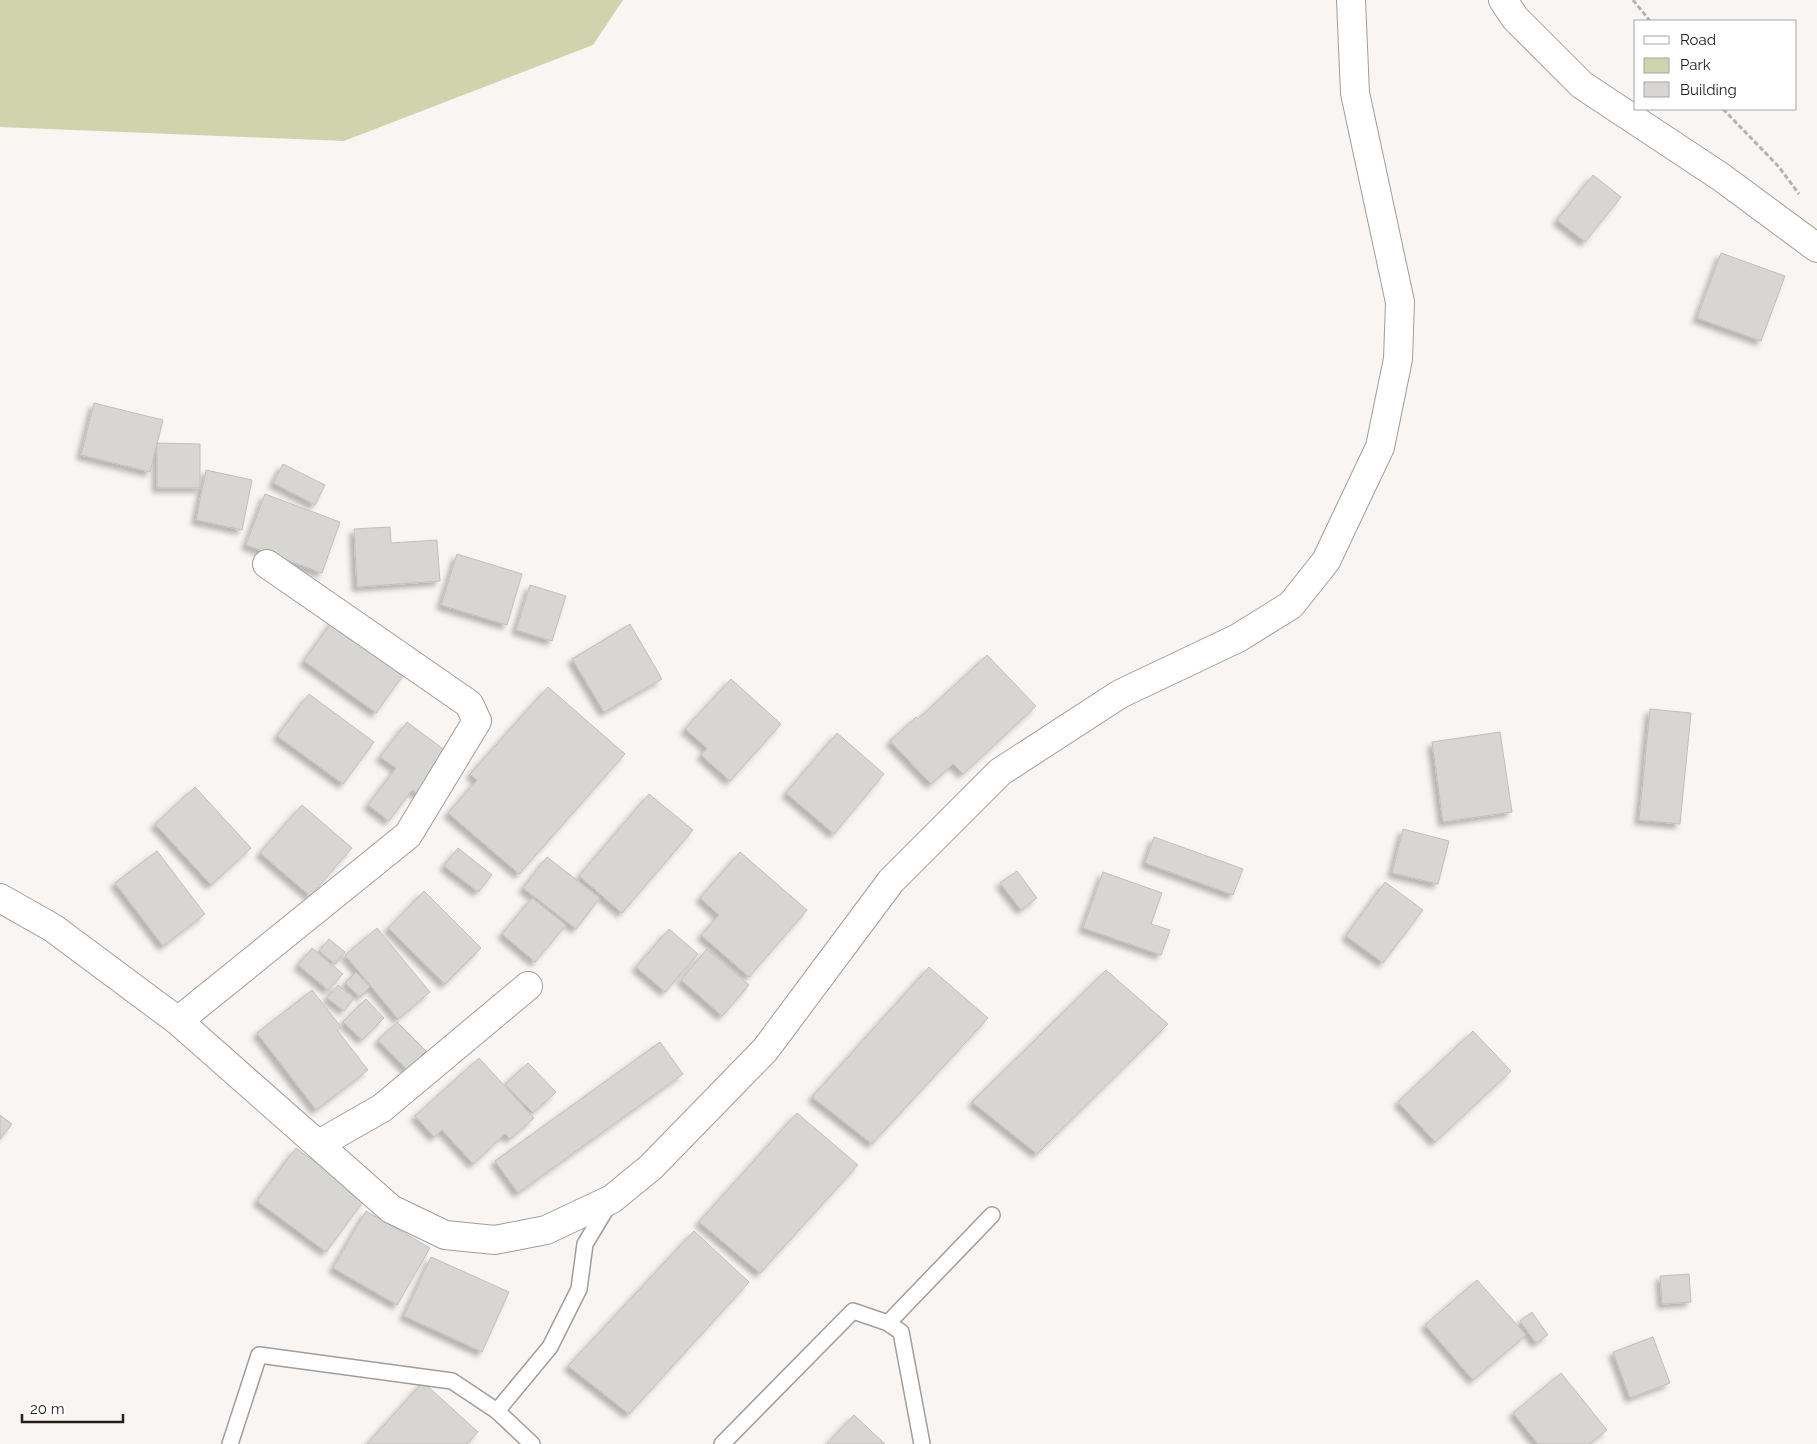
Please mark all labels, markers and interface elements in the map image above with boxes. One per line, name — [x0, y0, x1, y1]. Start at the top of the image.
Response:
legend — [1634, 20, 1797, 110]
text: Road — [1680, 31, 1716, 49]
text: Park — [1680, 56, 1711, 74]
text: Building — [1680, 81, 1737, 99]
scale bar — [22, 1392, 124, 1424]
text: 20 m — [30, 1400, 65, 1418]

